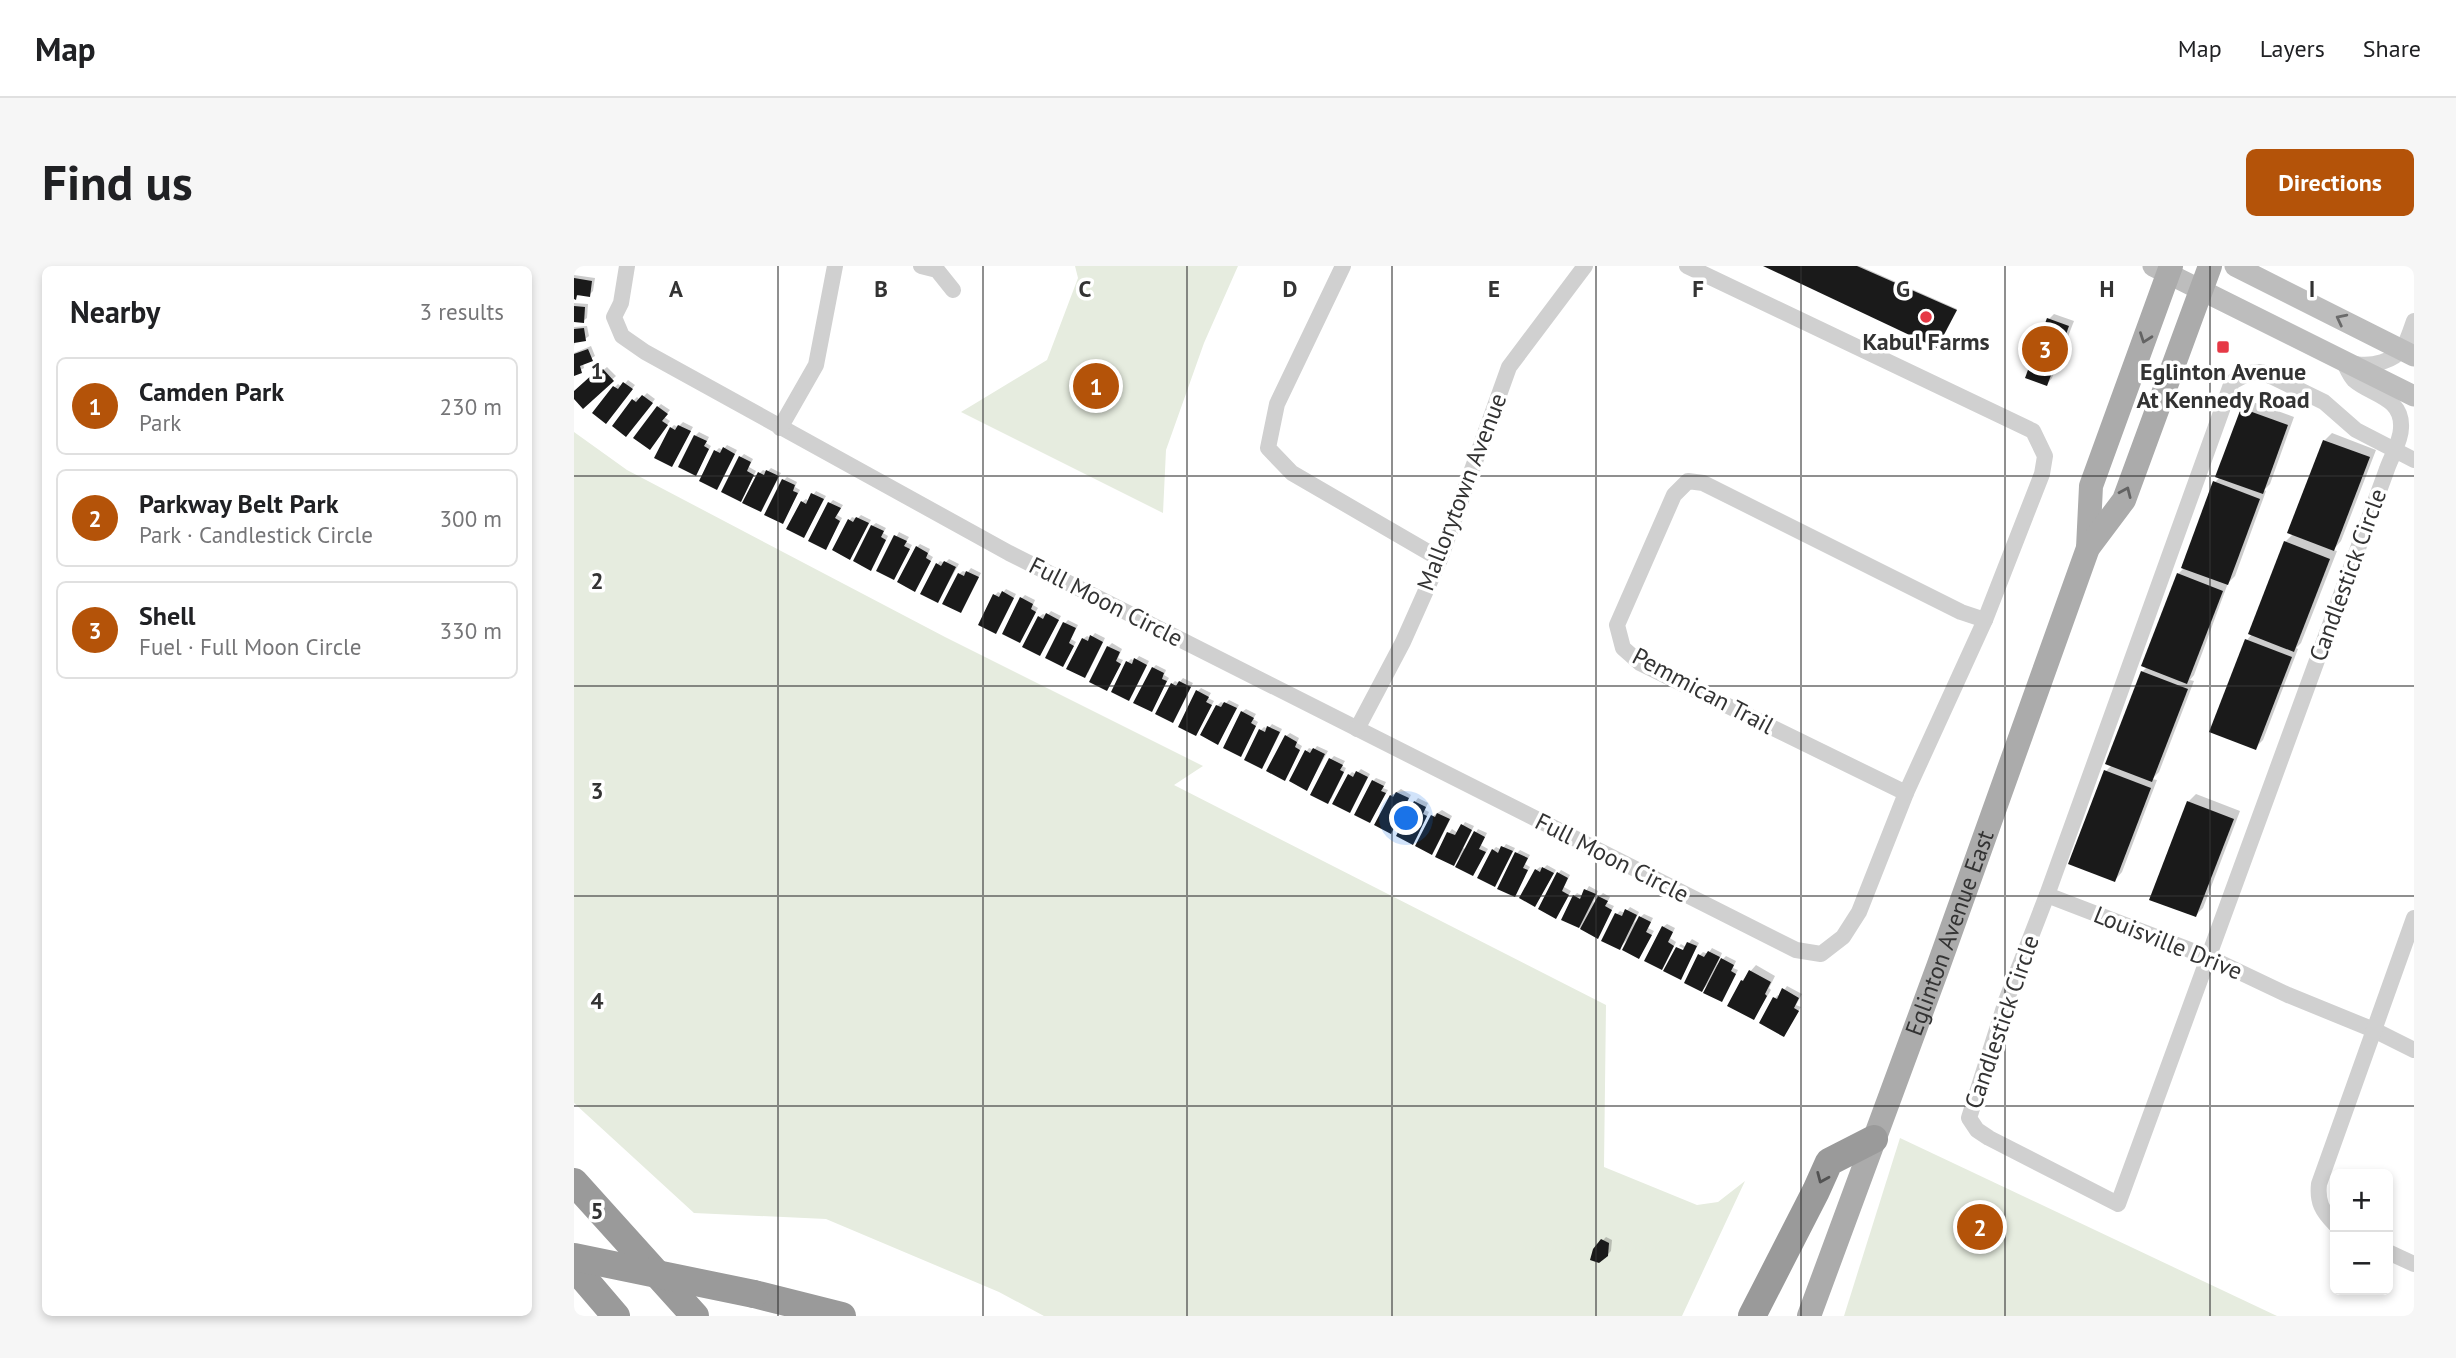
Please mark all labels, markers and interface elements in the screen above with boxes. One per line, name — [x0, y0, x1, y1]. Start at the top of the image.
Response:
text: Map — [35, 27, 96, 70]
text: Map — [2178, 33, 2222, 64]
text: Layers — [2260, 33, 2325, 64]
text: Share — [2363, 33, 2421, 64]
button: Directions — [2246, 149, 2414, 216]
text: Find us — [42, 150, 193, 214]
text: A — [669, 274, 683, 303]
text: B — [874, 274, 888, 303]
text: C — [1079, 274, 1092, 303]
text: D — [1283, 274, 1297, 303]
text: E — [1488, 274, 1500, 303]
text: F — [1692, 274, 1704, 303]
text: G — [1896, 274, 1910, 303]
text: H — [2100, 274, 2114, 303]
text: I — [2309, 274, 2315, 303]
text: Nearby — [70, 292, 160, 331]
text: 3 results — [420, 297, 504, 326]
marker: Kabul Farms — [1918, 309, 1934, 325]
one-way arrow — [2336, 313, 2348, 327]
pin: 3 — [2022, 323, 2068, 375]
place label: Kabul Farms — [1862, 326, 1990, 357]
one-way arrow — [2139, 331, 2153, 343]
marker: Eglinton Avenue At Kennedy Road — [2215, 339, 2231, 355]
text: 1 — [590, 356, 604, 385]
place label: Eglinton Avenue At Kennedy Road — [2136, 356, 2310, 415]
pin: 1 — [1073, 360, 1119, 412]
text: Camden Park — [139, 375, 284, 408]
street label: Mallorytown Avenue — [1410, 389, 1513, 595]
text: 1 — [88, 392, 102, 421]
text: 230 m — [440, 392, 502, 421]
text: Park — [139, 408, 181, 437]
street label: Candlestick Circle — [2302, 484, 2393, 665]
text: Parkway Belt Park — [139, 487, 338, 520]
one-way arrow — [2118, 487, 2132, 499]
text: 2 — [88, 504, 102, 533]
text: 300 m — [440, 504, 502, 533]
text: Park · Candlestick Circle — [139, 520, 373, 549]
street label: Full Moon Circle — [1024, 550, 1188, 654]
text: 2 — [590, 566, 604, 595]
text: Shell — [139, 599, 195, 632]
text: 3 — [88, 616, 102, 645]
text: 330 m — [440, 616, 502, 645]
text: Fuel · Full Moon Circle — [139, 632, 361, 661]
street label: Pemmican Trail — [1627, 640, 1779, 741]
text: 3 — [590, 776, 604, 805]
your location — [1389, 801, 1423, 835]
street label: Full Moon Circle — [1530, 806, 1694, 910]
street label: Eglinton Avenue East — [1898, 826, 2001, 1040]
street label: Louisville Drive — [2089, 899, 2247, 986]
street label: Candlestick Circle — [1957, 931, 2046, 1113]
text: 4 — [590, 986, 604, 1015]
map controls — [2330, 1169, 2393, 1295]
button: + — [2330, 1169, 2393, 1232]
one-way arrow — [1816, 1171, 1830, 1183]
text: 5 — [590, 1196, 604, 1225]
pin: 2 — [1957, 1201, 2003, 1253]
button: − — [2330, 1232, 2393, 1295]

